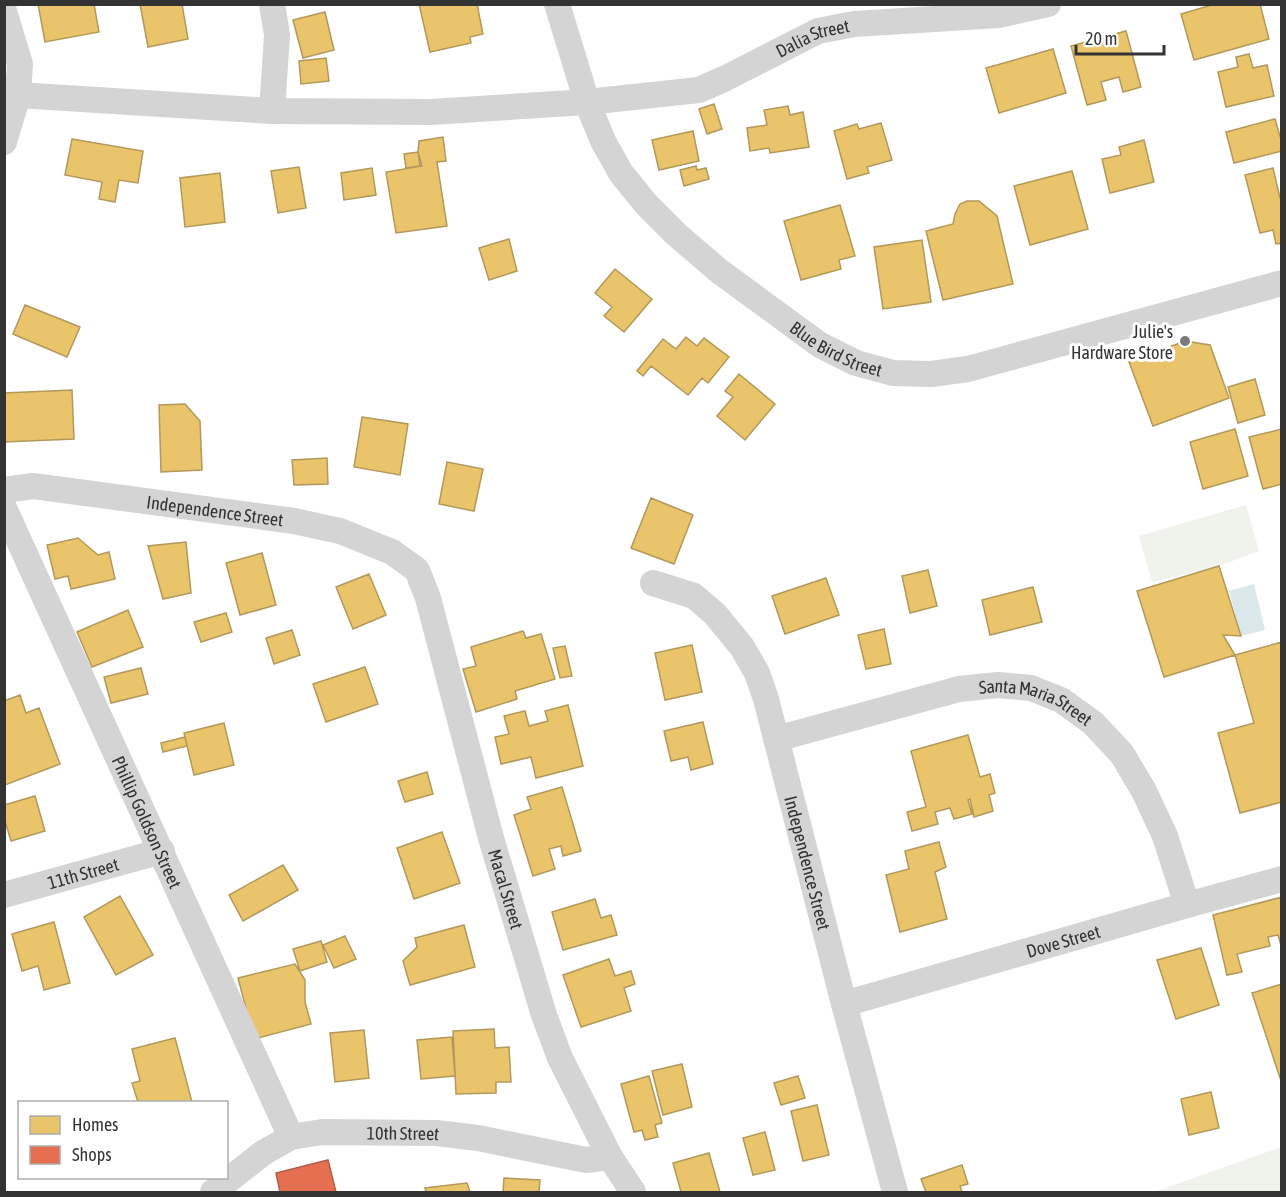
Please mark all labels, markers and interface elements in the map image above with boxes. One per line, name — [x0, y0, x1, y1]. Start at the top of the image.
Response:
street label: Dalia Street — [772, 15, 851, 61]
scale bar — [1076, 18, 1164, 56]
text: 20 m — [1085, 28, 1117, 49]
street label: Blue Bird Street — [786, 316, 885, 380]
place label: Julie's Hardware Store — [1071, 321, 1173, 363]
marker: Julie's Hardware Store — [1178, 334, 1192, 348]
street label: Independence Street — [145, 491, 285, 530]
street label: Santa Maria Street — [978, 674, 1096, 730]
street label: Phillip Goldson Street — [108, 752, 186, 891]
street label: Independence Street — [781, 794, 835, 932]
street label: Macal Street — [484, 847, 528, 931]
street label: 11th Street — [45, 853, 121, 893]
street label: Dove Street — [1024, 920, 1102, 961]
legend — [18, 1101, 228, 1179]
text: Homes — [72, 1114, 118, 1135]
street label: 10th Street — [366, 1122, 441, 1144]
text: Shops — [72, 1144, 112, 1165]

